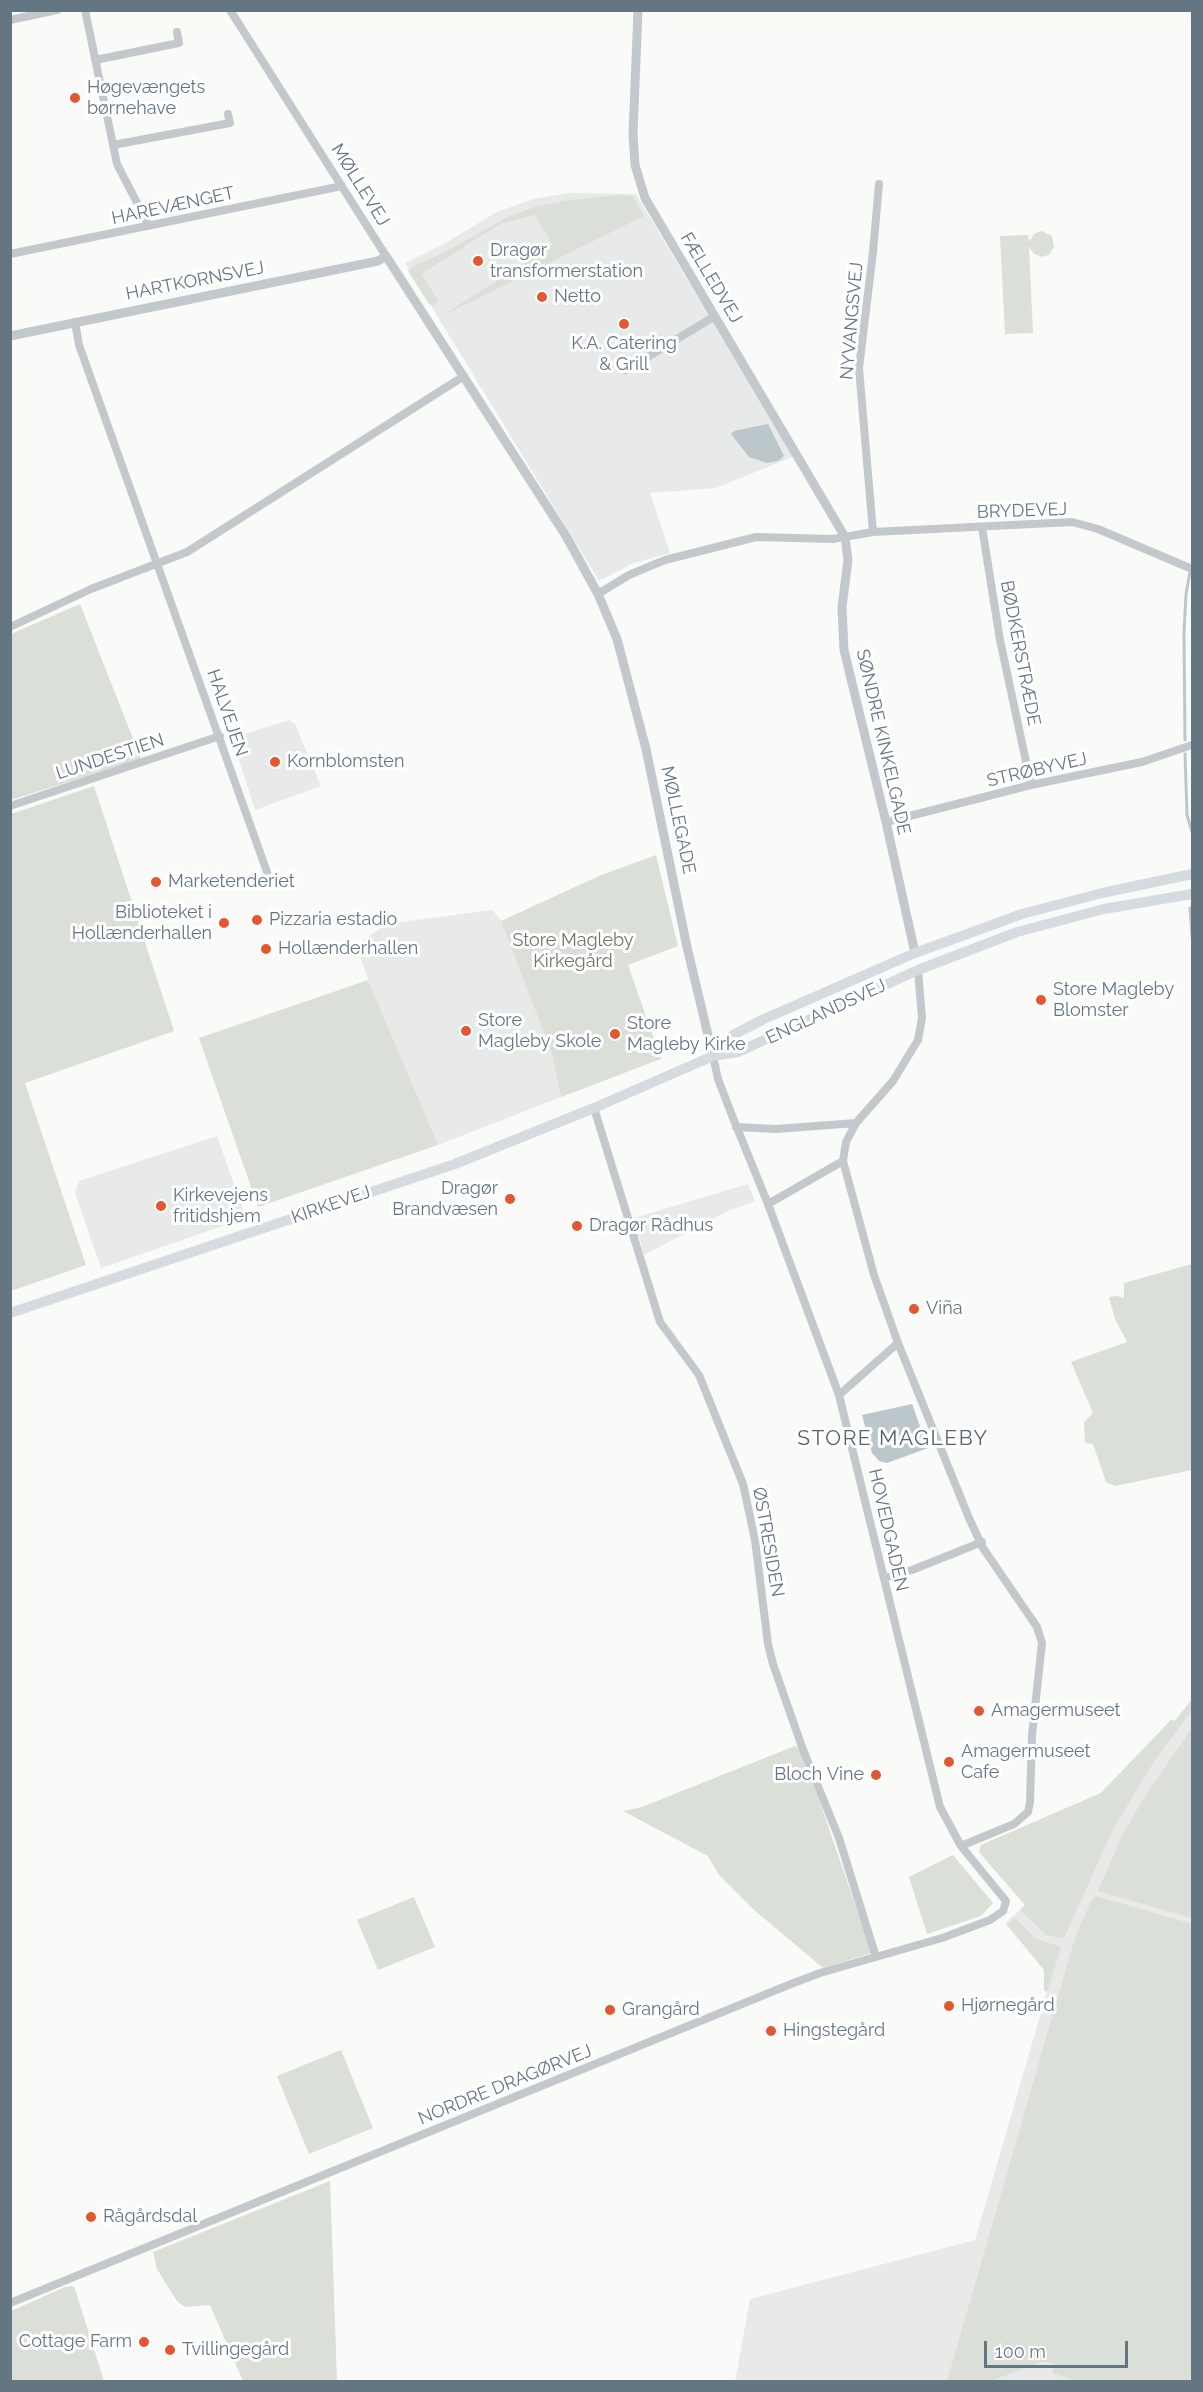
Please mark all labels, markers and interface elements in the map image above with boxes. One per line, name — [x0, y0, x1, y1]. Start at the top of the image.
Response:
place label: Høgevængets børnehave — [87, 77, 205, 119]
marker: Høgevængets børnehave — [68, 91, 82, 105]
street label: MØLLEVEJ — [326, 140, 394, 230]
street label: HAREVÆNGET — [110, 182, 236, 230]
street label: FÆLLEDVEJ — [675, 229, 747, 327]
place label: Dragør transformerstation — [490, 240, 643, 282]
marker: Dragør transformerstation — [471, 254, 485, 268]
street label: HARTKORNSVEJ — [124, 257, 266, 305]
street label: NYVANGSVEJ — [836, 261, 868, 381]
place label: Netto — [554, 286, 601, 308]
marker: Netto — [535, 290, 549, 304]
marker: K.A. Catering & Grill — [617, 317, 631, 331]
place label: K.A. Catering & Grill — [571, 333, 677, 376]
street label: BRYDEVEJ — [976, 499, 1068, 523]
street label: BØDKERSTRÆDE — [995, 579, 1045, 727]
street label: SØNDRE KINKELGADE — [851, 647, 915, 837]
street label: HALVEJEN — [202, 667, 252, 759]
street label: LUNDESTIEN — [53, 729, 167, 785]
street label: STRØBYVEJ — [985, 748, 1089, 792]
place label: Kornblomsten — [287, 751, 404, 773]
marker: Kornblomsten — [268, 755, 282, 769]
street label: MØLLEGADE — [656, 764, 700, 876]
place label: Marketenderiet — [168, 871, 295, 893]
marker: Marketenderiet — [149, 875, 163, 889]
place label: Biblioteket i Hollænderhallen — [72, 902, 212, 944]
place label: Pizzaria estadio — [269, 909, 397, 931]
marker: Pizzaria estadio — [250, 913, 264, 927]
marker: Biblioteket i Hollænderhallen — [217, 916, 231, 930]
park label: Store Magleby Kirkegård — [512, 930, 634, 972]
place label: Hollænderhallen — [278, 938, 418, 960]
marker: Hollænderhallen — [259, 942, 273, 956]
street label: ENGLANDSVEJ — [763, 975, 889, 1049]
place label: Store Magleby Blomster — [1053, 979, 1174, 1022]
marker: Store Magleby Blomster — [1034, 993, 1048, 1007]
place label: Store Magleby Skole — [478, 1010, 601, 1052]
place label: Store Magleby Kirke — [627, 1013, 746, 1056]
marker: Store Magleby Skole — [459, 1024, 473, 1038]
marker: Store Magleby Kirke — [608, 1027, 622, 1041]
place label: Dragør Brandvæsen — [392, 1178, 498, 1220]
street label: KIRKEVEJ — [289, 1181, 373, 1229]
place label: Kirkevejens fritidshjem — [173, 1185, 268, 1228]
marker: Dragør Brandvæsen — [503, 1192, 517, 1206]
marker: Kirkevejens fritidshjem — [154, 1199, 168, 1213]
place label: Dragør Rådhus — [589, 1215, 713, 1237]
marker: Dragør Rådhus — [570, 1219, 584, 1233]
place label: Viña — [926, 1298, 962, 1320]
marker: Viña — [907, 1302, 921, 1316]
district label: STORE MAGLEBY — [797, 1426, 989, 1452]
street label: HOVEDGADEN — [863, 1467, 913, 1593]
street label: ØSTRESIDEN — [748, 1485, 788, 1599]
place label: Amagermuseet — [991, 1700, 1121, 1722]
marker: Amagermuseet — [972, 1704, 986, 1718]
place label: Amagermuseet Cafe — [961, 1741, 1091, 1784]
marker: Amagermuseet Cafe — [942, 1755, 956, 1769]
place label: Bloch Vine — [774, 1764, 864, 1786]
marker: Bloch Vine — [869, 1768, 883, 1782]
place label: Hjørnegård — [961, 1995, 1055, 2017]
place label: Grangård — [622, 1999, 700, 2021]
marker: Hjørnegård — [942, 1999, 956, 2013]
marker: Grangård — [603, 2003, 617, 2017]
place label: Hingstegård — [783, 2020, 885, 2042]
marker: Hingstegård — [764, 2024, 778, 2038]
street label: NORDRE DRAGØRVEJ — [415, 2040, 595, 2130]
place label: Rågårdsdal — [103, 2206, 197, 2228]
marker: Rågårdsdal — [84, 2210, 98, 2224]
scale bar — [987, 2329, 1131, 2367]
place label: Cottage Farm — [19, 2331, 132, 2353]
marker: Cottage Farm — [137, 2335, 151, 2349]
place label: Tvillingegård — [182, 2339, 289, 2361]
text: 100 m — [995, 2341, 1046, 2362]
marker: Tvillingegård — [163, 2343, 177, 2357]

